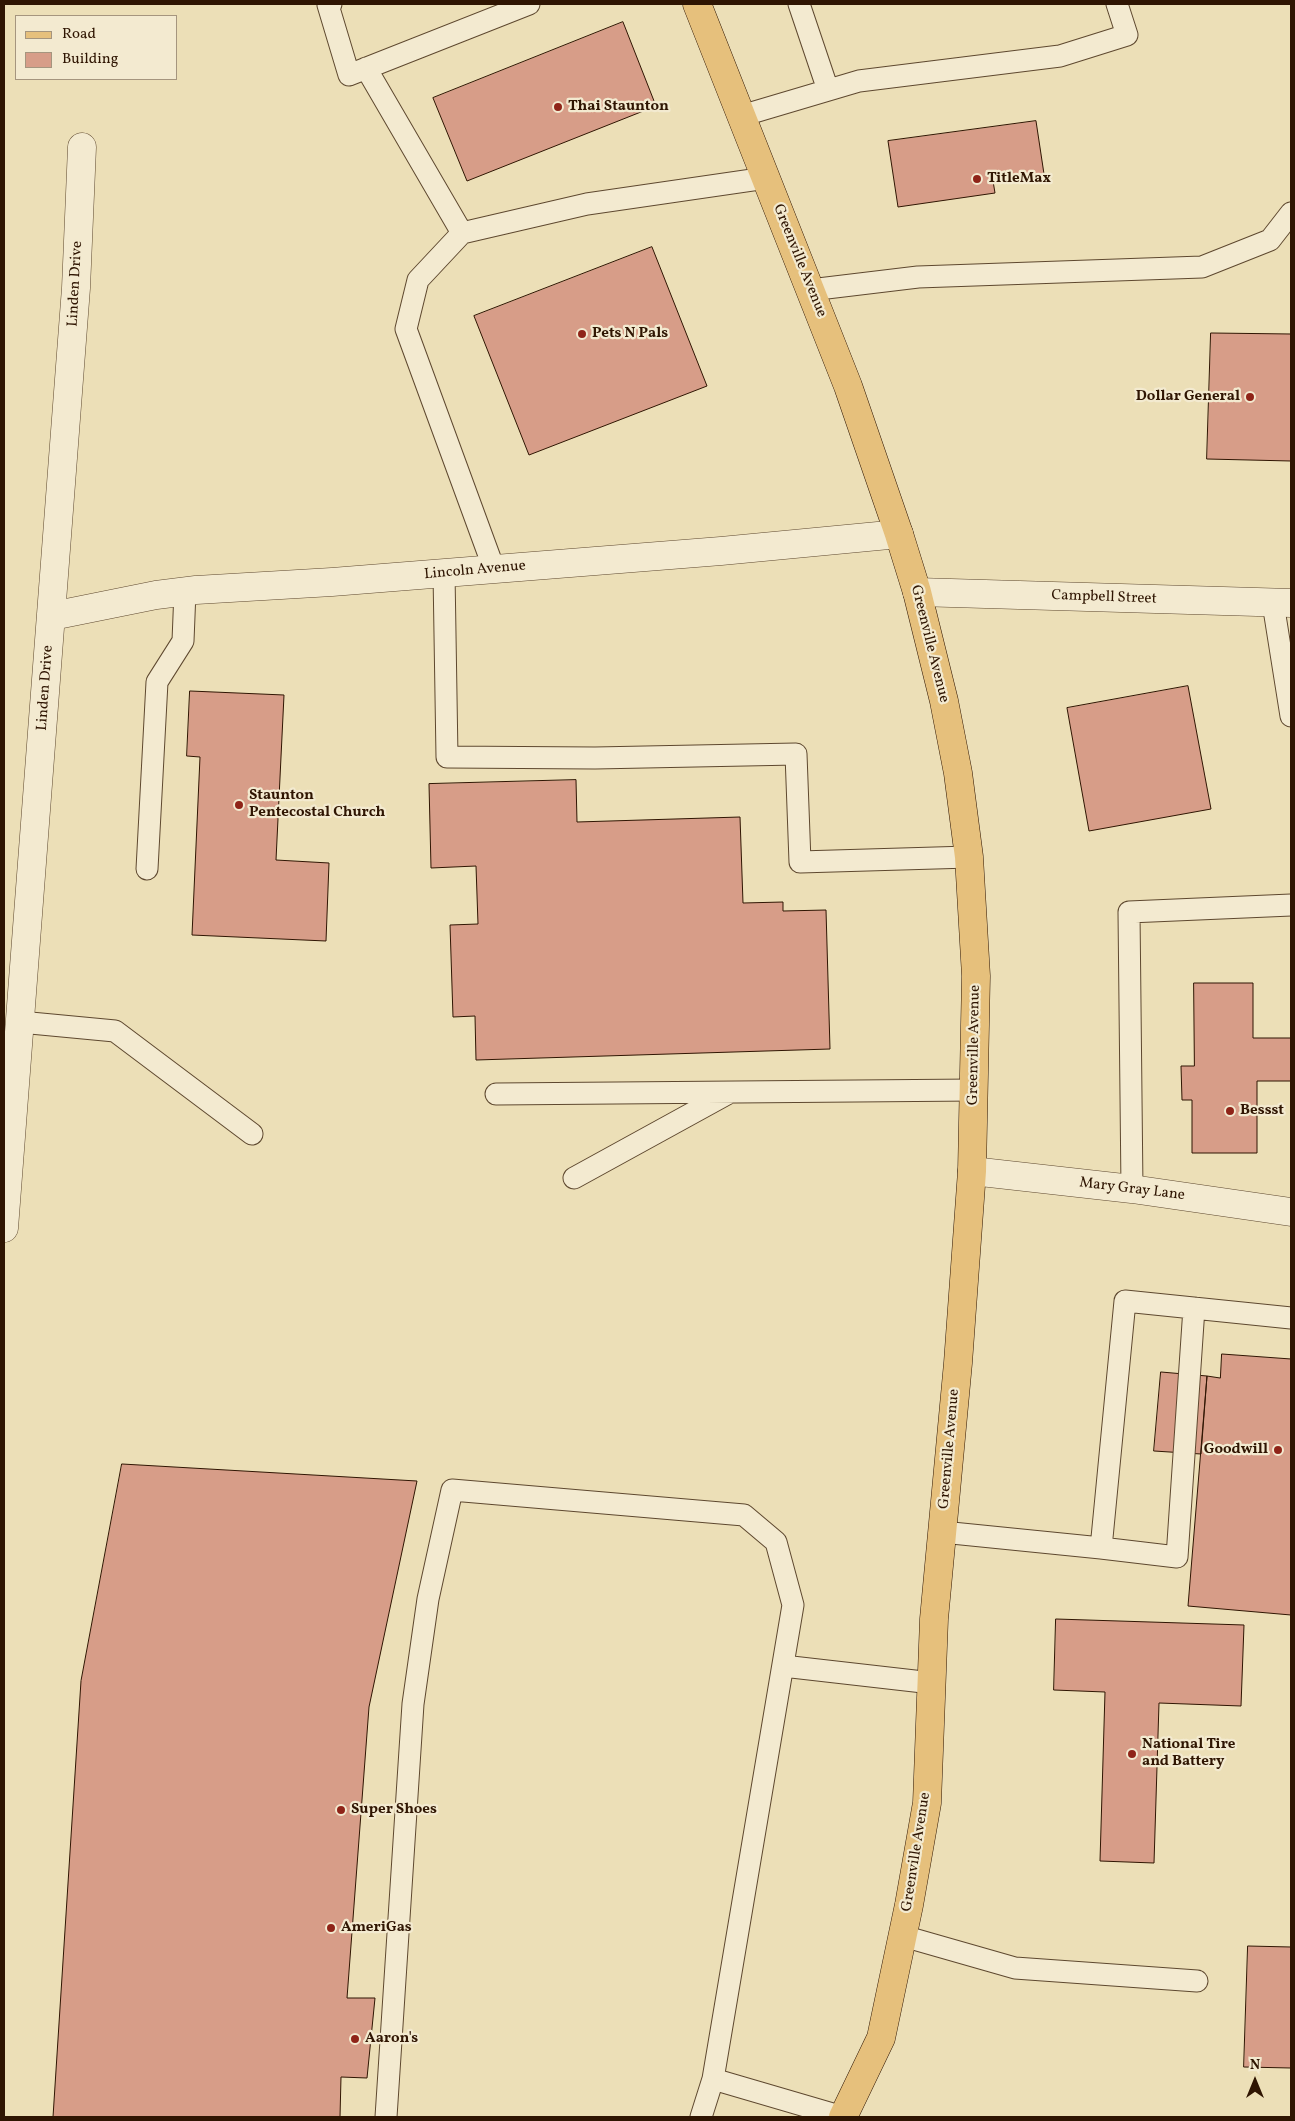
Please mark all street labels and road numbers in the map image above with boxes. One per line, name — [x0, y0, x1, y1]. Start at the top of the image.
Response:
street label: Greenville Avenue — [768, 202, 830, 320]
street label: Linden Drive — [65, 241, 87, 327]
street label: Lincoln Avenue — [423, 558, 527, 584]
street label: Greenville Avenue — [906, 583, 952, 705]
street label: Campbell Street — [1051, 587, 1157, 609]
street label: Linden Drive — [34, 644, 58, 732]
street label: Greenville Avenue — [965, 985, 985, 1105]
street label: Mary Gray Lane — [1078, 1175, 1186, 1205]
street label: Greenville Avenue — [936, 1388, 964, 1510]
street label: Greenville Avenue — [899, 1791, 935, 1913]

